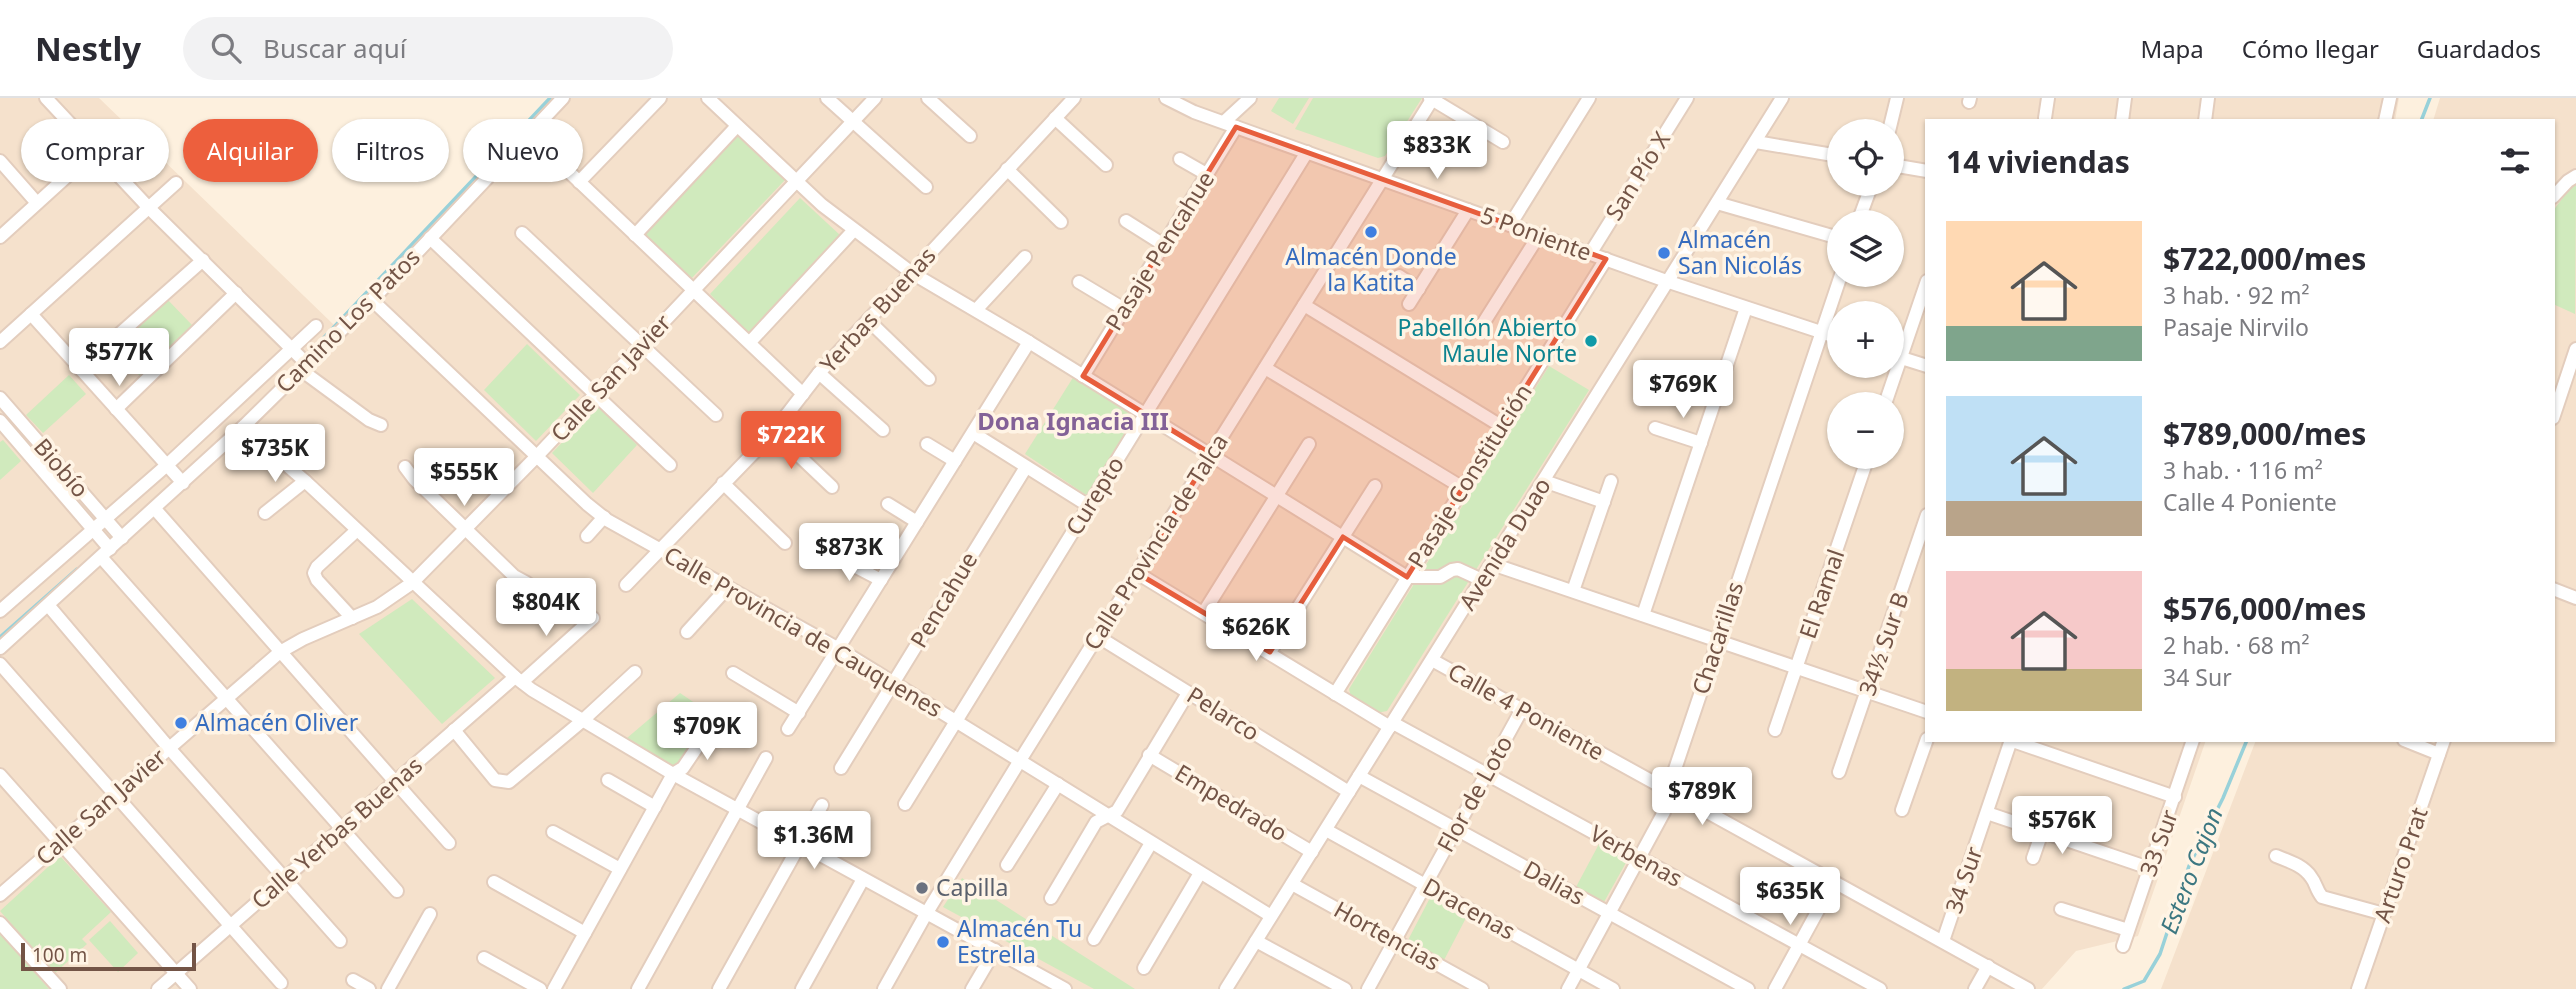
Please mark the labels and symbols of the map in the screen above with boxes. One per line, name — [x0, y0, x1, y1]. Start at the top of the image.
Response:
pin: $833K — [1388, 122, 1486, 181]
street label: San Pío X — [1597, 125, 1677, 226]
street label: Pasaje Pencahue — [1097, 165, 1221, 336]
street label: 5 Poniente — [1477, 198, 1596, 268]
place label: Almacén San Nicolás — [1678, 223, 1802, 281]
marker: Almacén Donde la Katita — [1363, 224, 1379, 240]
street label: Yerbas Buenas — [812, 240, 942, 379]
place label: Almacén Donde la Katita — [1285, 240, 1457, 298]
street label: Camino Los Patos — [268, 241, 426, 399]
marker: Almacén San Nicolás — [1656, 245, 1672, 261]
street label: Calle San Javier — [543, 306, 678, 448]
place label: Pabellón Abierto Maule Norte — [1398, 311, 1577, 369]
pin: $577K — [70, 328, 168, 388]
marker: Pabellón Abierto Maule Norte — [1583, 333, 1599, 349]
pin: $769K — [1634, 360, 1732, 420]
street label: Pasaje Constitución — [1400, 377, 1539, 573]
district label: Dona Ignacia III — [977, 404, 1169, 437]
pin: $722K — [742, 412, 840, 471]
pin: $735K — [226, 424, 324, 484]
street label: Calle Provincia de Talca — [1076, 427, 1235, 656]
street label: Biobío — [27, 431, 96, 504]
pin: $555K — [415, 448, 513, 508]
street label: Curepto — [1057, 450, 1131, 541]
street label: Avenida Duao — [1451, 471, 1558, 616]
pin: $873K — [800, 524, 898, 583]
street label: Calle Provincia de Cauquenes — [658, 538, 949, 724]
street label: El Ramal — [1791, 545, 1851, 643]
street label: Pencahue — [902, 546, 984, 653]
street label: Chacarillas — [1684, 577, 1750, 698]
pin: $804K — [497, 578, 595, 638]
street label: 34½ Sur B — [1850, 588, 1916, 700]
pin: $626K — [1207, 603, 1305, 663]
street label: Calle 4 Poniente — [1443, 655, 1610, 767]
street label: Pelarco — [1181, 678, 1266, 748]
pin: $709K — [658, 702, 756, 762]
place label: Almacén Oliver — [195, 706, 359, 738]
marker: Almacén Oliver — [173, 715, 189, 731]
street label: Flor de Loto — [1429, 730, 1519, 857]
street label: Calle San Javier — [28, 740, 173, 872]
street label: Calle Yerbas Buenas — [244, 749, 429, 915]
street label: Empedrado — [1169, 756, 1294, 848]
pin: $789K — [1653, 768, 1751, 827]
pin: $576K — [2013, 796, 2111, 856]
water label: Estero Cajon — [2151, 803, 2230, 938]
street label: Arturo Prat — [2365, 803, 2435, 927]
street label: 33 Sur — [2131, 804, 2185, 880]
pin: $1.36M — [757, 812, 871, 871]
street label: Verbenas — [1585, 817, 1688, 894]
street label: 34 Sur — [1937, 842, 1990, 917]
street label: Dalias — [1518, 852, 1591, 912]
pin: $635K — [1741, 868, 1839, 927]
street label: Dracenas — [1418, 870, 1521, 947]
place label: Capilla — [936, 871, 1008, 903]
marker: Capilla — [914, 880, 930, 896]
street label: Hortencias — [1329, 893, 1446, 977]
place label: Almacén Tu Estrella — [957, 912, 1082, 970]
marker: Almacén Tu Estrella — [935, 934, 951, 950]
scale bar — [21, 940, 196, 972]

